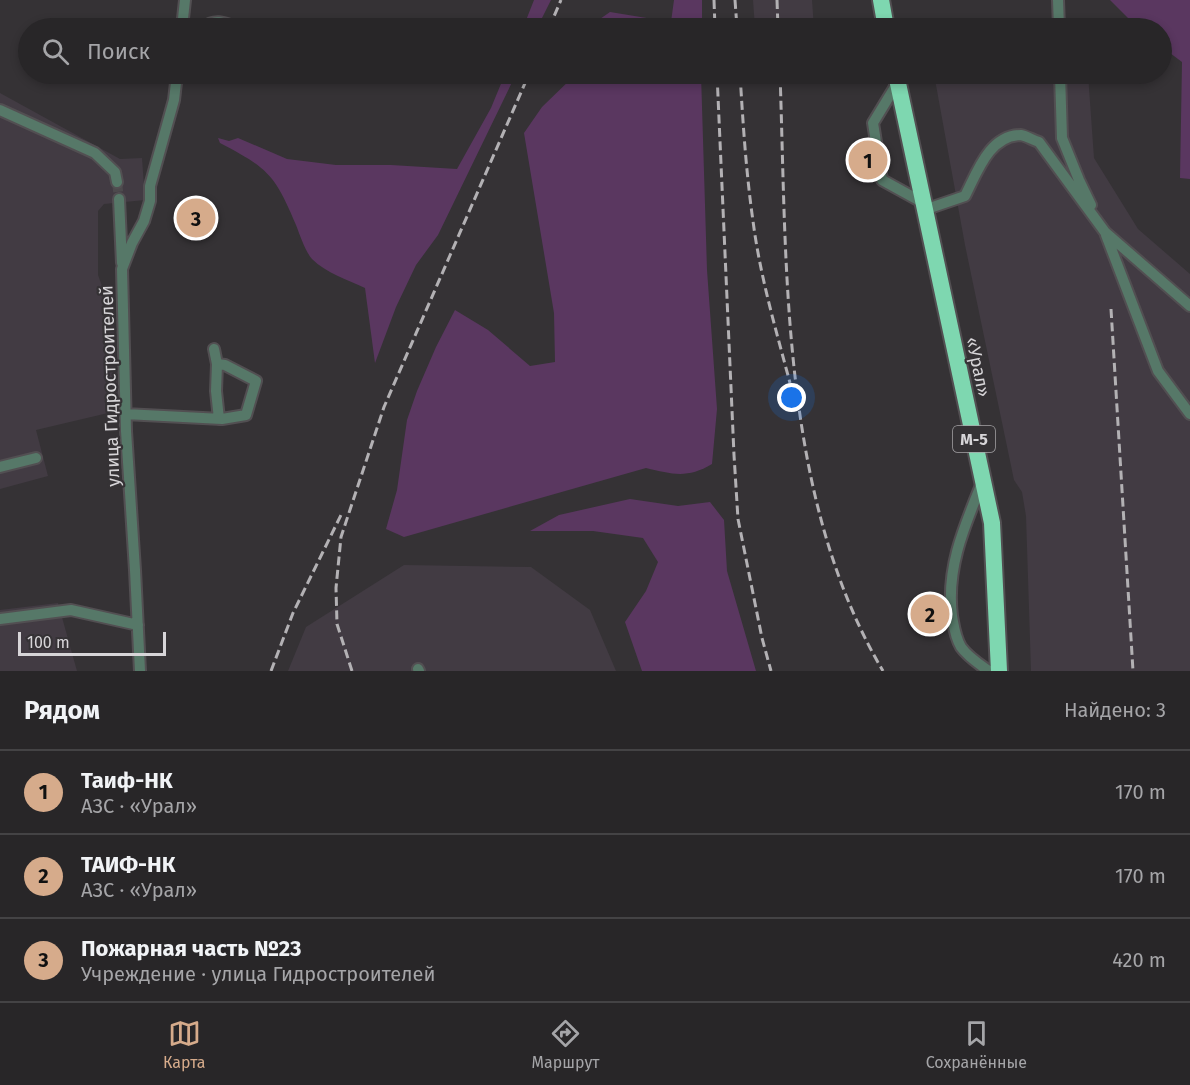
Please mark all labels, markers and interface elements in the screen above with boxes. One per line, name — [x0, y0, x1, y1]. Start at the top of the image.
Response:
search box — [18, 18, 1172, 84]
icon: search — [39, 35, 72, 68]
text: Поиск — [87, 38, 150, 65]
pin: 1 — [848, 138, 888, 182]
pin: 3 — [176, 196, 216, 240]
street label: улица Гидростроителей — [95, 285, 125, 487]
street label: «Урал» — [961, 335, 995, 399]
your location — [777, 383, 806, 412]
road number: М-5 — [953, 426, 995, 452]
pin: 2 — [910, 592, 950, 636]
scale bar — [18, 629, 166, 656]
text: 100 m — [27, 633, 70, 652]
text: Рядом — [24, 695, 100, 726]
text: Найдено: 3 — [1064, 698, 1166, 722]
text: Таиф-НК — [81, 767, 173, 794]
text: 1 — [39, 780, 48, 804]
text: 170 m — [1115, 780, 1166, 804]
text: АЗС · «Урал» — [81, 794, 197, 818]
text: ТАИФ-НК — [81, 851, 175, 878]
text: 2 — [38, 864, 49, 888]
text: 170 m — [1115, 864, 1166, 888]
text: АЗС · «Урал» — [81, 878, 197, 902]
text: Пожарная часть №23 — [81, 935, 302, 962]
text: 3 — [38, 948, 49, 972]
text: 420 m — [1112, 948, 1166, 972]
text: Учреждение · улица Гидростроителей — [81, 962, 435, 986]
tab: Карта — [163, 1017, 205, 1072]
tab: Маршрут — [532, 1017, 600, 1072]
tab: Сохранённые — [926, 1017, 1027, 1072]

